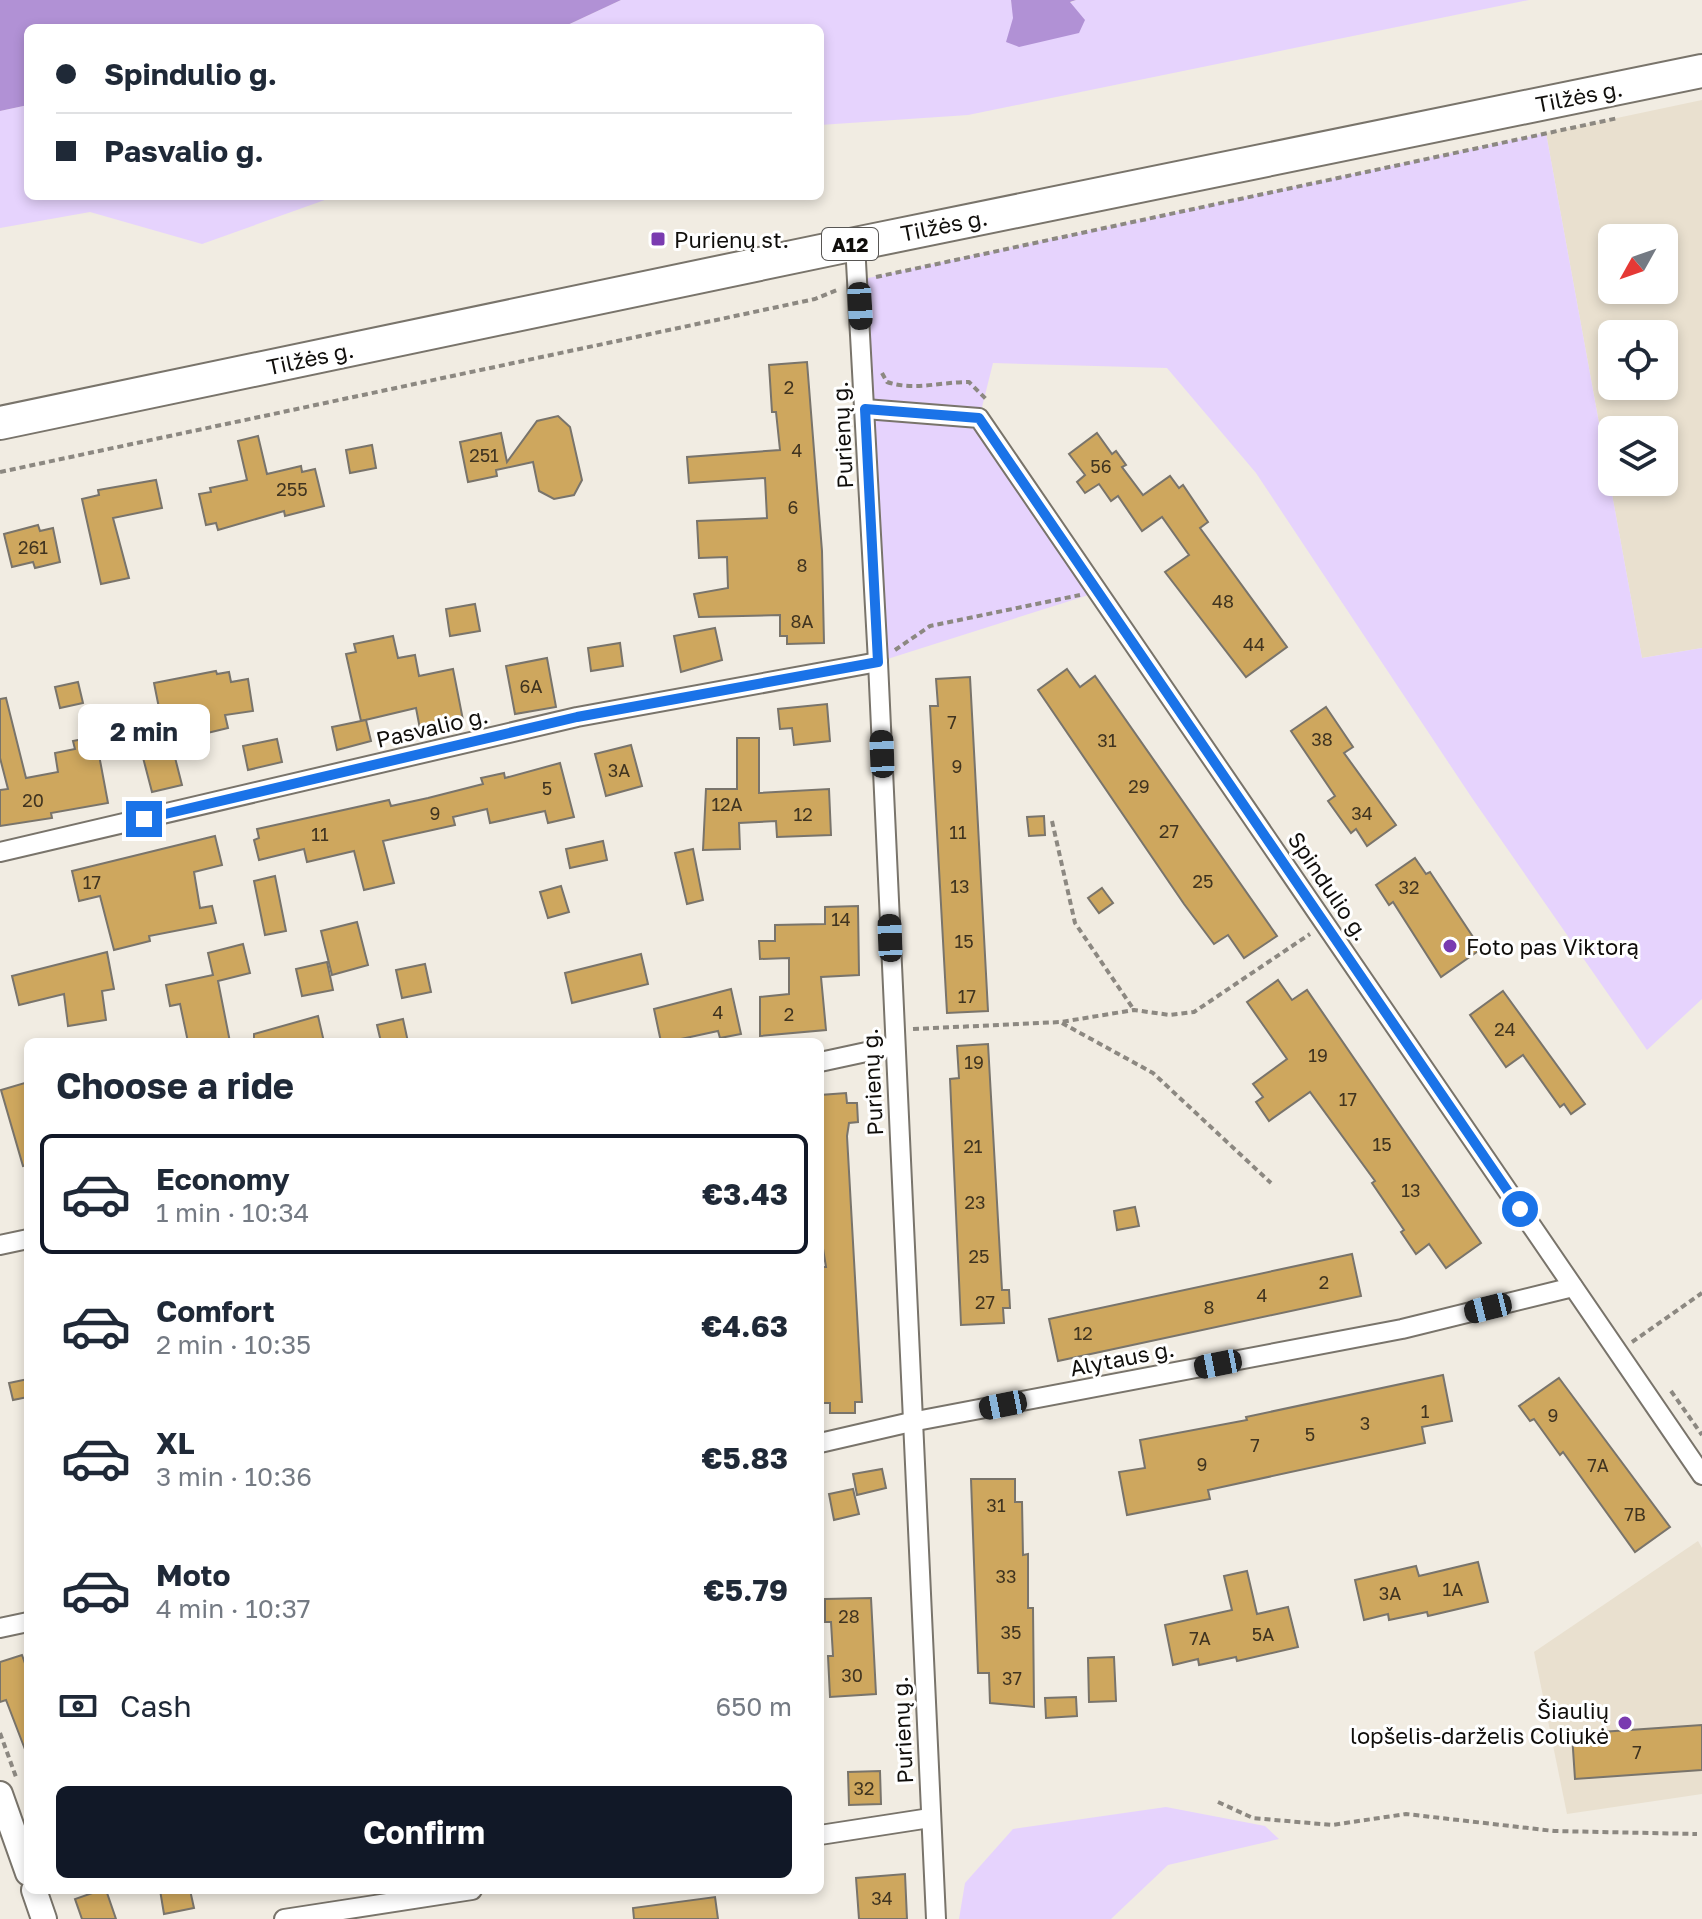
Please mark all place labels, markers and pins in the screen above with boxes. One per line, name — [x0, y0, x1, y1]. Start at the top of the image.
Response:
place label: Purienų st. — [674, 226, 789, 253]
marker: Purienų st. — [649, 230, 667, 248]
place label: Foto pas Viktorą — [1466, 933, 1639, 960]
marker: Foto pas Viktorą — [1441, 937, 1459, 955]
place label: Šiaulių lopšelis-darželis Coliukė — [1350, 1697, 1609, 1749]
marker: Šiaulių lopšelis-darželis Coliukė — [1616, 1714, 1634, 1732]

